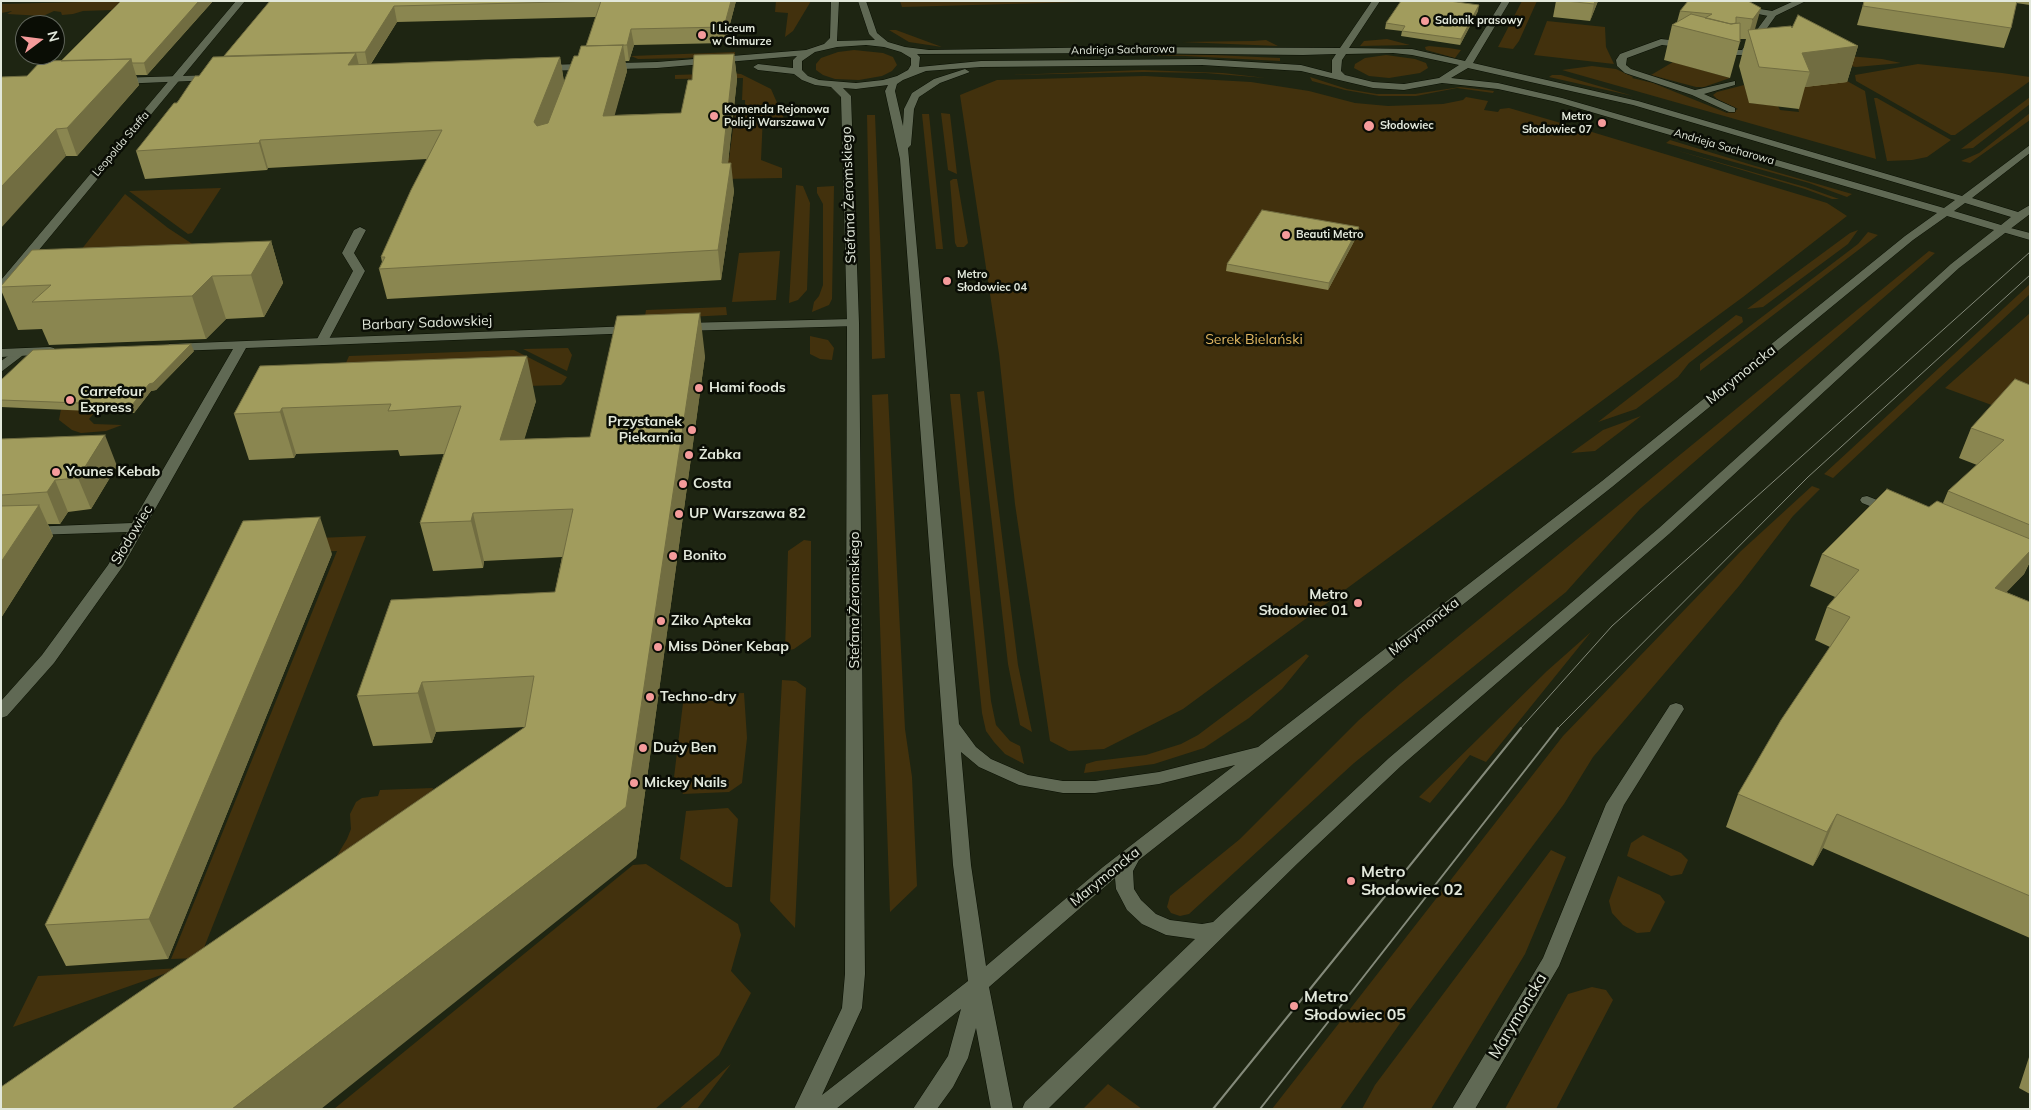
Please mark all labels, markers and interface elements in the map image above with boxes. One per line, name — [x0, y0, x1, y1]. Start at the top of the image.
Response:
place label: Salonik prasowy — [1435, 14, 1523, 28]
north arrow — [15, 15, 65, 65]
marker: Salonik prasowy — [1419, 15, 1431, 27]
place label: I Liceum w Chmurze — [712, 22, 771, 48]
text: N — [43, 29, 64, 44]
marker: I Liceum w Chmurze — [696, 29, 708, 41]
street label: Andrieja Sacharowa — [1071, 42, 1175, 58]
place label: Komenda Rejonowa Policji Warszawa V — [724, 103, 829, 129]
street label: Leopolda Staffa — [90, 109, 152, 179]
marker: Komenda Rejonowa Policji Warszawa V — [708, 110, 720, 122]
place label: Metro Słodowiec 07 — [1522, 110, 1592, 136]
marker: Metro Słodowiec 07 — [1596, 117, 1608, 129]
marker: Słodowiec — [1362, 119, 1376, 133]
place label: Słodowiec — [1380, 119, 1434, 133]
street label: Stefana Żeromskiego — [838, 126, 860, 264]
street label: Andrieja Sacharowa — [1672, 126, 1776, 168]
place label: Beauti Metro — [1296, 228, 1364, 242]
marker: Beauti Metro — [1280, 229, 1292, 241]
place label: Metro Słodowiec 04 — [957, 268, 1027, 294]
marker: Metro Słodowiec 04 — [941, 275, 953, 287]
street label: Barbary Sadowskiej — [362, 312, 492, 334]
park label: Serek Bielański — [1205, 332, 1303, 348]
street label: Marymoncka — [1703, 342, 1779, 408]
place label: Hami foods — [709, 380, 786, 396]
marker: Hami foods — [693, 382, 705, 394]
place label: Carrefour Express — [80, 384, 144, 417]
marker: Carrefour Express — [64, 394, 76, 406]
place label: Przystanek Piekarnia — [608, 414, 682, 447]
marker: Przystanek Piekarnia — [686, 424, 698, 436]
place label: Żabka — [699, 447, 741, 463]
marker: Żabka — [683, 449, 695, 461]
place label: Younes Kebab — [66, 464, 160, 480]
marker: Younes Kebab — [50, 466, 62, 478]
place label: Costa — [693, 476, 731, 492]
marker: Costa — [677, 478, 689, 490]
street label: Słodowiec — [108, 502, 156, 568]
place label: UP Warszawa 82 — [689, 506, 806, 522]
marker: UP Warszawa 82 — [673, 508, 685, 520]
street label: Stefana Żeromskiego — [847, 531, 863, 669]
place label: Bonito — [683, 548, 727, 564]
marker: Bonito — [667, 550, 679, 562]
place label: Metro Słodowiec 01 — [1259, 587, 1348, 620]
street label: Marymoncka — [1386, 594, 1462, 660]
marker: Metro Słodowiec 01 — [1352, 597, 1364, 609]
place label: Ziko Apteka — [671, 613, 751, 629]
marker: Ziko Apteka — [655, 615, 667, 627]
place label: Miss Döner Kebap — [668, 639, 789, 655]
marker: Miss Döner Kebap — [652, 641, 664, 653]
place label: Techno-dry — [660, 689, 736, 705]
marker: Techno-dry — [644, 691, 656, 703]
place label: Duży Ben — [653, 740, 716, 756]
marker: Duży Ben — [637, 742, 649, 754]
place label: Mickey Nails — [644, 775, 727, 791]
marker: Mickey Nails — [628, 777, 640, 789]
street label: Marymoncka — [1067, 844, 1143, 910]
place label: Metro Słodowiec 02 — [1361, 862, 1463, 900]
marker: Metro Słodowiec 02 — [1345, 875, 1357, 887]
street label: Marymoncka — [1485, 970, 1551, 1062]
place label: Metro Słodowiec 05 — [1304, 987, 1406, 1025]
marker: Metro Słodowiec 05 — [1288, 1000, 1300, 1012]

